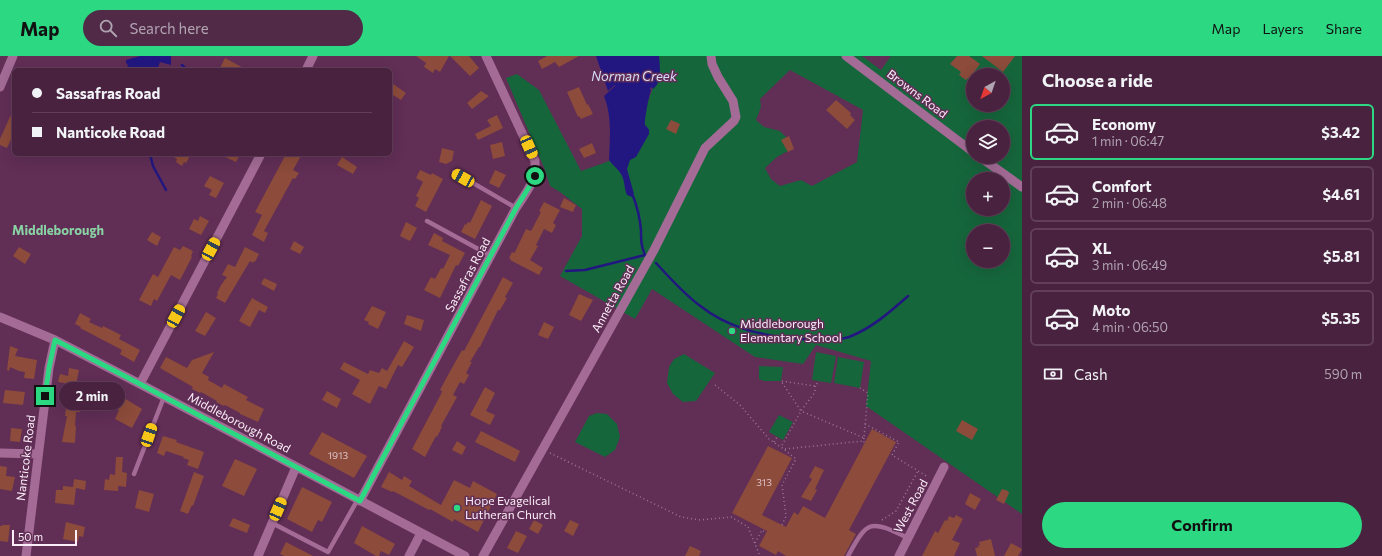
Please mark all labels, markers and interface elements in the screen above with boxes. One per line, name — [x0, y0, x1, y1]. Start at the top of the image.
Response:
search box — [83, 10, 363, 46]
text: Map — [20, 17, 59, 40]
icon: search — [97, 17, 119, 39]
text: Search here — [129, 19, 209, 37]
text: Map — [1212, 20, 1240, 37]
text: Layers — [1262, 20, 1304, 37]
text: Share — [1326, 20, 1362, 37]
street label: Browns Road — [885, 66, 950, 120]
water label: Norman Creek — [591, 68, 678, 84]
north arrow — [966, 68, 1010, 112]
map controls — [966, 68, 1010, 268]
text: Choose a ride — [1042, 69, 1153, 91]
text: Sassafras Road — [56, 84, 160, 102]
icon: car — [1044, 114, 1080, 150]
text: Economy — [1092, 115, 1156, 133]
button: layers — [966, 120, 1010, 164]
text: Nanticoke Road — [56, 123, 165, 141]
text: $3.42 — [1321, 123, 1360, 141]
text: 1 min · 06:47 — [1092, 133, 1164, 149]
car — [519, 134, 539, 160]
car — [450, 167, 476, 189]
route start — [526, 167, 544, 185]
button: + — [966, 172, 1010, 216]
icon: car — [1044, 176, 1080, 212]
text: Comfort — [1092, 177, 1152, 195]
text: $4.61 — [1322, 185, 1360, 203]
text: 2 min · 06:48 — [1092, 195, 1167, 211]
district label: Middleborough — [12, 222, 104, 238]
button: − — [966, 224, 1010, 268]
street label: Sassafras Road — [442, 235, 493, 314]
car — [200, 236, 222, 262]
icon: car — [1044, 238, 1080, 274]
text: XL — [1092, 239, 1111, 257]
text: $5.81 — [1323, 247, 1360, 265]
text: 3 min · 06:49 — [1092, 257, 1167, 273]
street label: Annetta Road — [588, 262, 636, 335]
icon: car — [1044, 300, 1080, 336]
text: Moto — [1092, 301, 1131, 319]
car — [165, 303, 187, 329]
text: $5.35 — [1321, 309, 1360, 327]
place label: Middleborough Elementary School — [740, 316, 842, 344]
text: 4 min · 06:50 — [1092, 319, 1168, 335]
marker: Middleborough Elementary School — [727, 326, 737, 336]
icon: cash — [1042, 363, 1064, 385]
text: Cash — [1074, 365, 1108, 383]
text: 590 m — [1324, 366, 1362, 382]
callout: 2 min — [59, 382, 125, 410]
route end — [36, 387, 54, 405]
text: 2 min — [76, 388, 108, 404]
street label: Middleborough Road — [186, 389, 293, 455]
street label: Nanticoke Road — [13, 414, 37, 502]
car — [139, 422, 159, 448]
house number: 1913 — [328, 449, 348, 461]
house number: 313 — [756, 476, 772, 488]
street label: West Road — [890, 476, 930, 535]
place label: Hope Evagelical Lutheran Church — [465, 493, 556, 521]
car — [268, 496, 288, 522]
button: Confirm — [1042, 502, 1362, 548]
marker: Hope Evagelical Lutheran Church — [452, 503, 462, 513]
scale bar — [12, 528, 77, 547]
text: 50 m — [18, 530, 43, 543]

